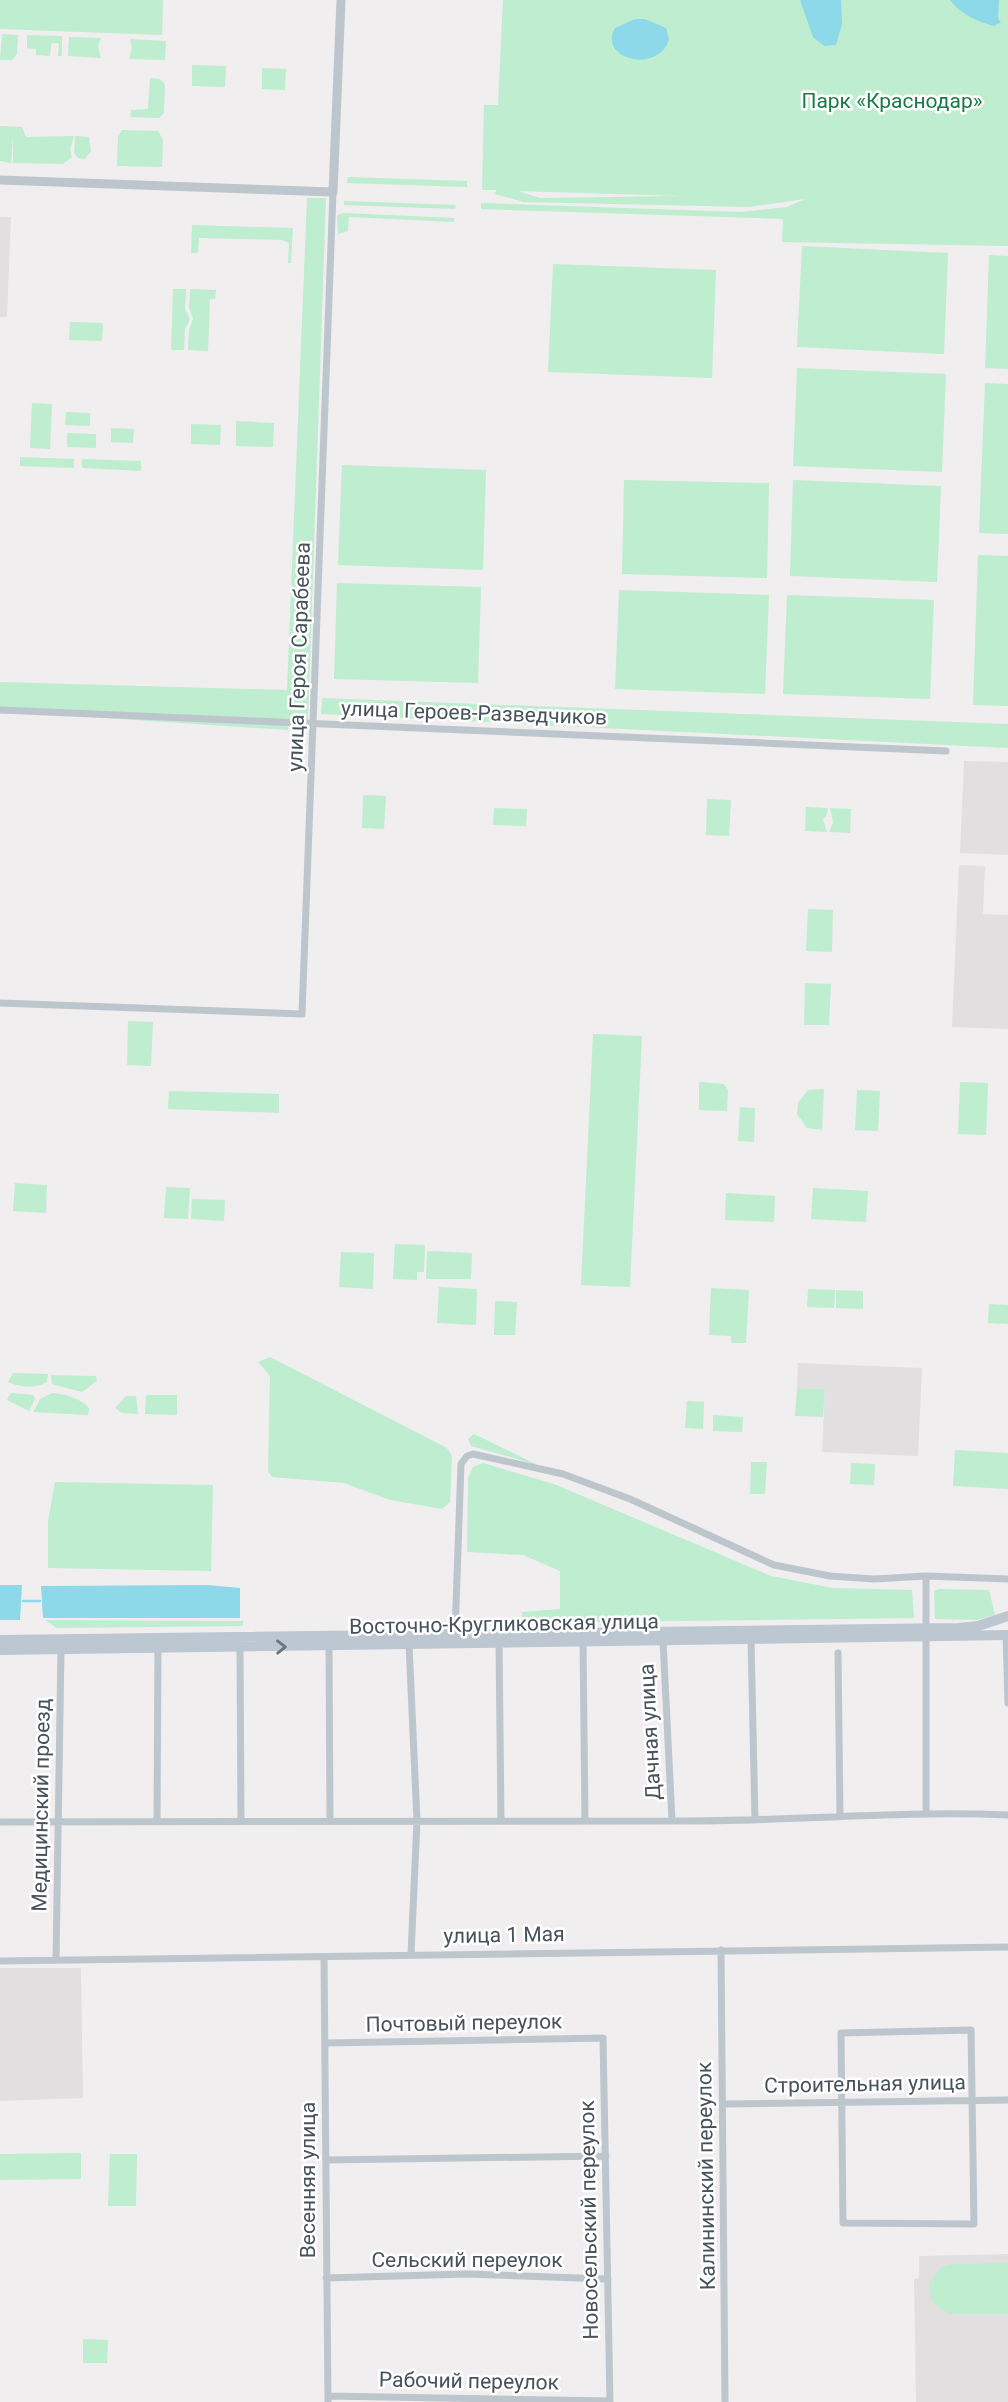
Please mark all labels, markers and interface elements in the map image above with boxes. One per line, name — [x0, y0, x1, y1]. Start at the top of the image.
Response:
park label: Парк «Краснодар» — [801, 89, 983, 113]
street label: улица Героя Сарабеева — [283, 542, 315, 772]
street label: улица Героев-Разведчиков — [341, 696, 607, 730]
street label: Восточно-Кругликовская улица — [349, 1609, 659, 1639]
one-way arrow — [276, 1639, 287, 1655]
street label: Дачная улица — [634, 1663, 666, 1801]
street label: Медицинский проезд — [27, 1698, 55, 1912]
street label: улица 1 Мая — [443, 1922, 565, 1948]
street label: Почтовый переулок — [365, 2009, 563, 2037]
street label: Калининский переулок — [692, 2061, 720, 2290]
street label: Строительная улица — [764, 2070, 966, 2098]
street label: Новосельский переулок — [575, 2099, 603, 2340]
street label: Весенняя улица — [296, 2102, 320, 2258]
street label: Сельский переулок — [371, 2248, 563, 2272]
street label: Рабочий переулок — [379, 2367, 560, 2395]

